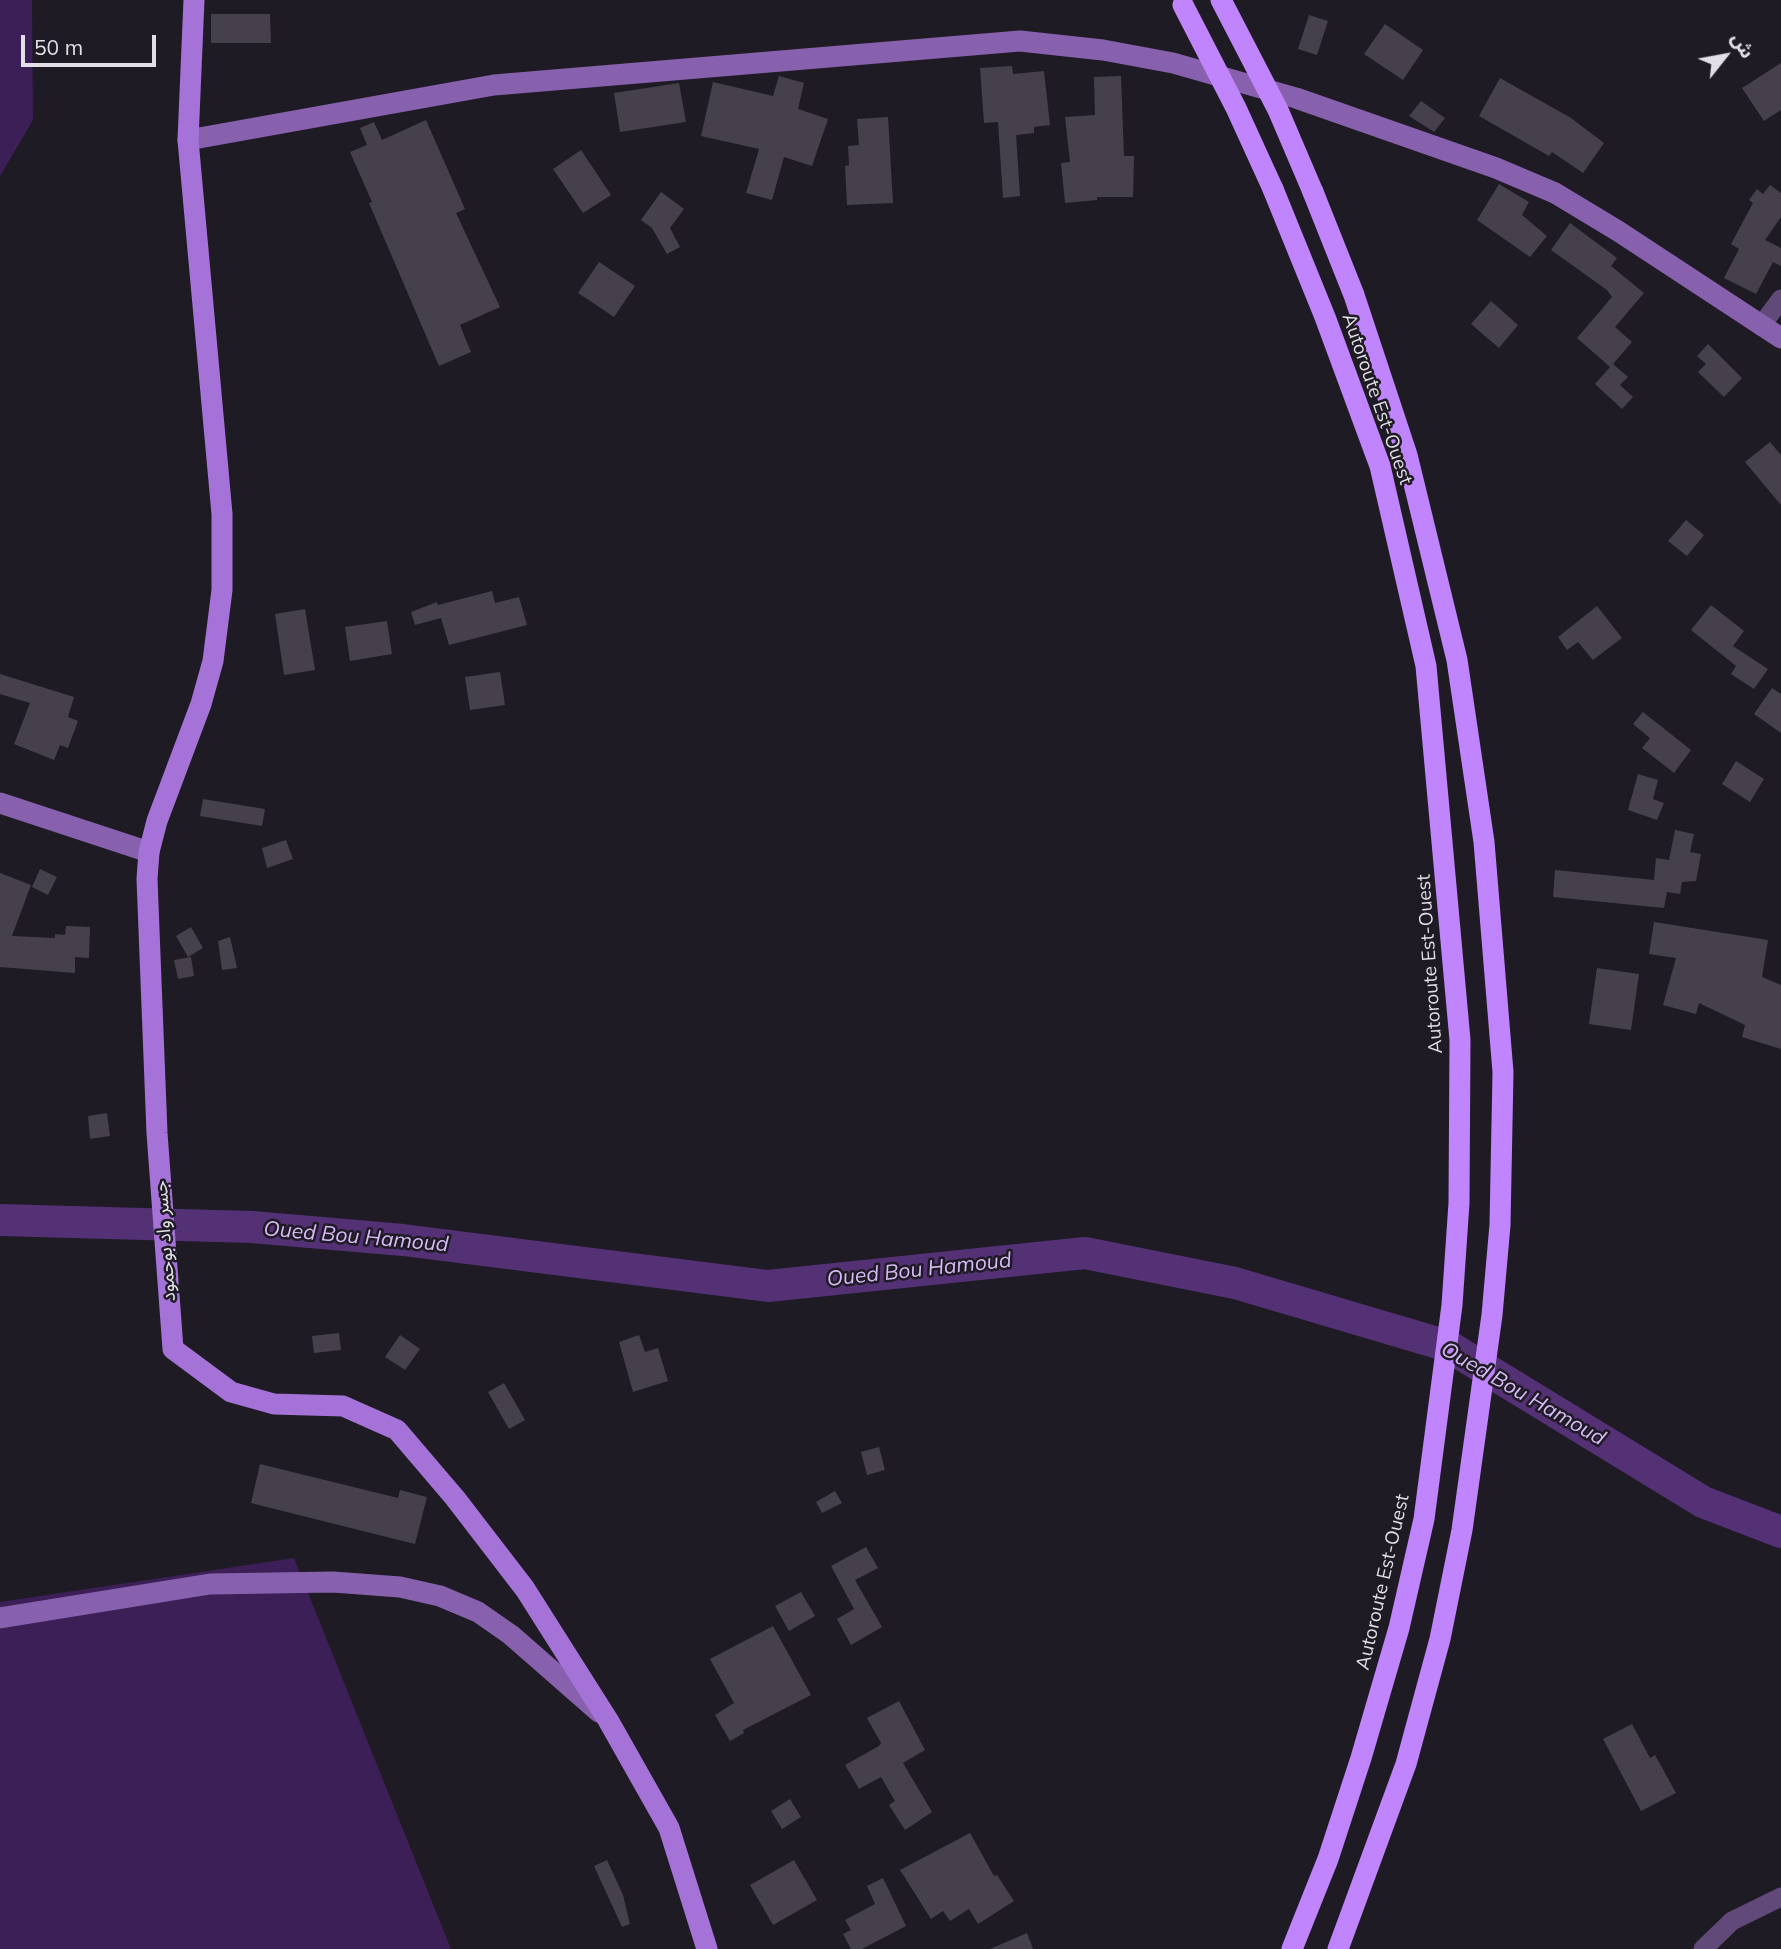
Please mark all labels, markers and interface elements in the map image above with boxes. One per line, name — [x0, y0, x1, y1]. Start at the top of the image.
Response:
scale bar — [24, 21, 159, 65]
north arrow — [1690, 21, 1760, 91]
text: ش — [1726, 28, 1760, 63]
text: 50 m — [34, 34, 83, 60]
street label: Autoroute Est-Ouest — [1337, 310, 1417, 488]
street label: Autoroute Est-Ouest — [1412, 874, 1448, 1054]
street label: جسر واد بوحمود — [149, 1180, 181, 1302]
water label: Oued Bou Hamoud — [262, 1216, 450, 1258]
water label: Oued Bou Hamoud — [825, 1248, 1013, 1292]
water label: Oued Bou Hamoud — [1436, 1337, 1610, 1451]
street label: Autoroute Est-Ouest — [1352, 1492, 1414, 1672]

